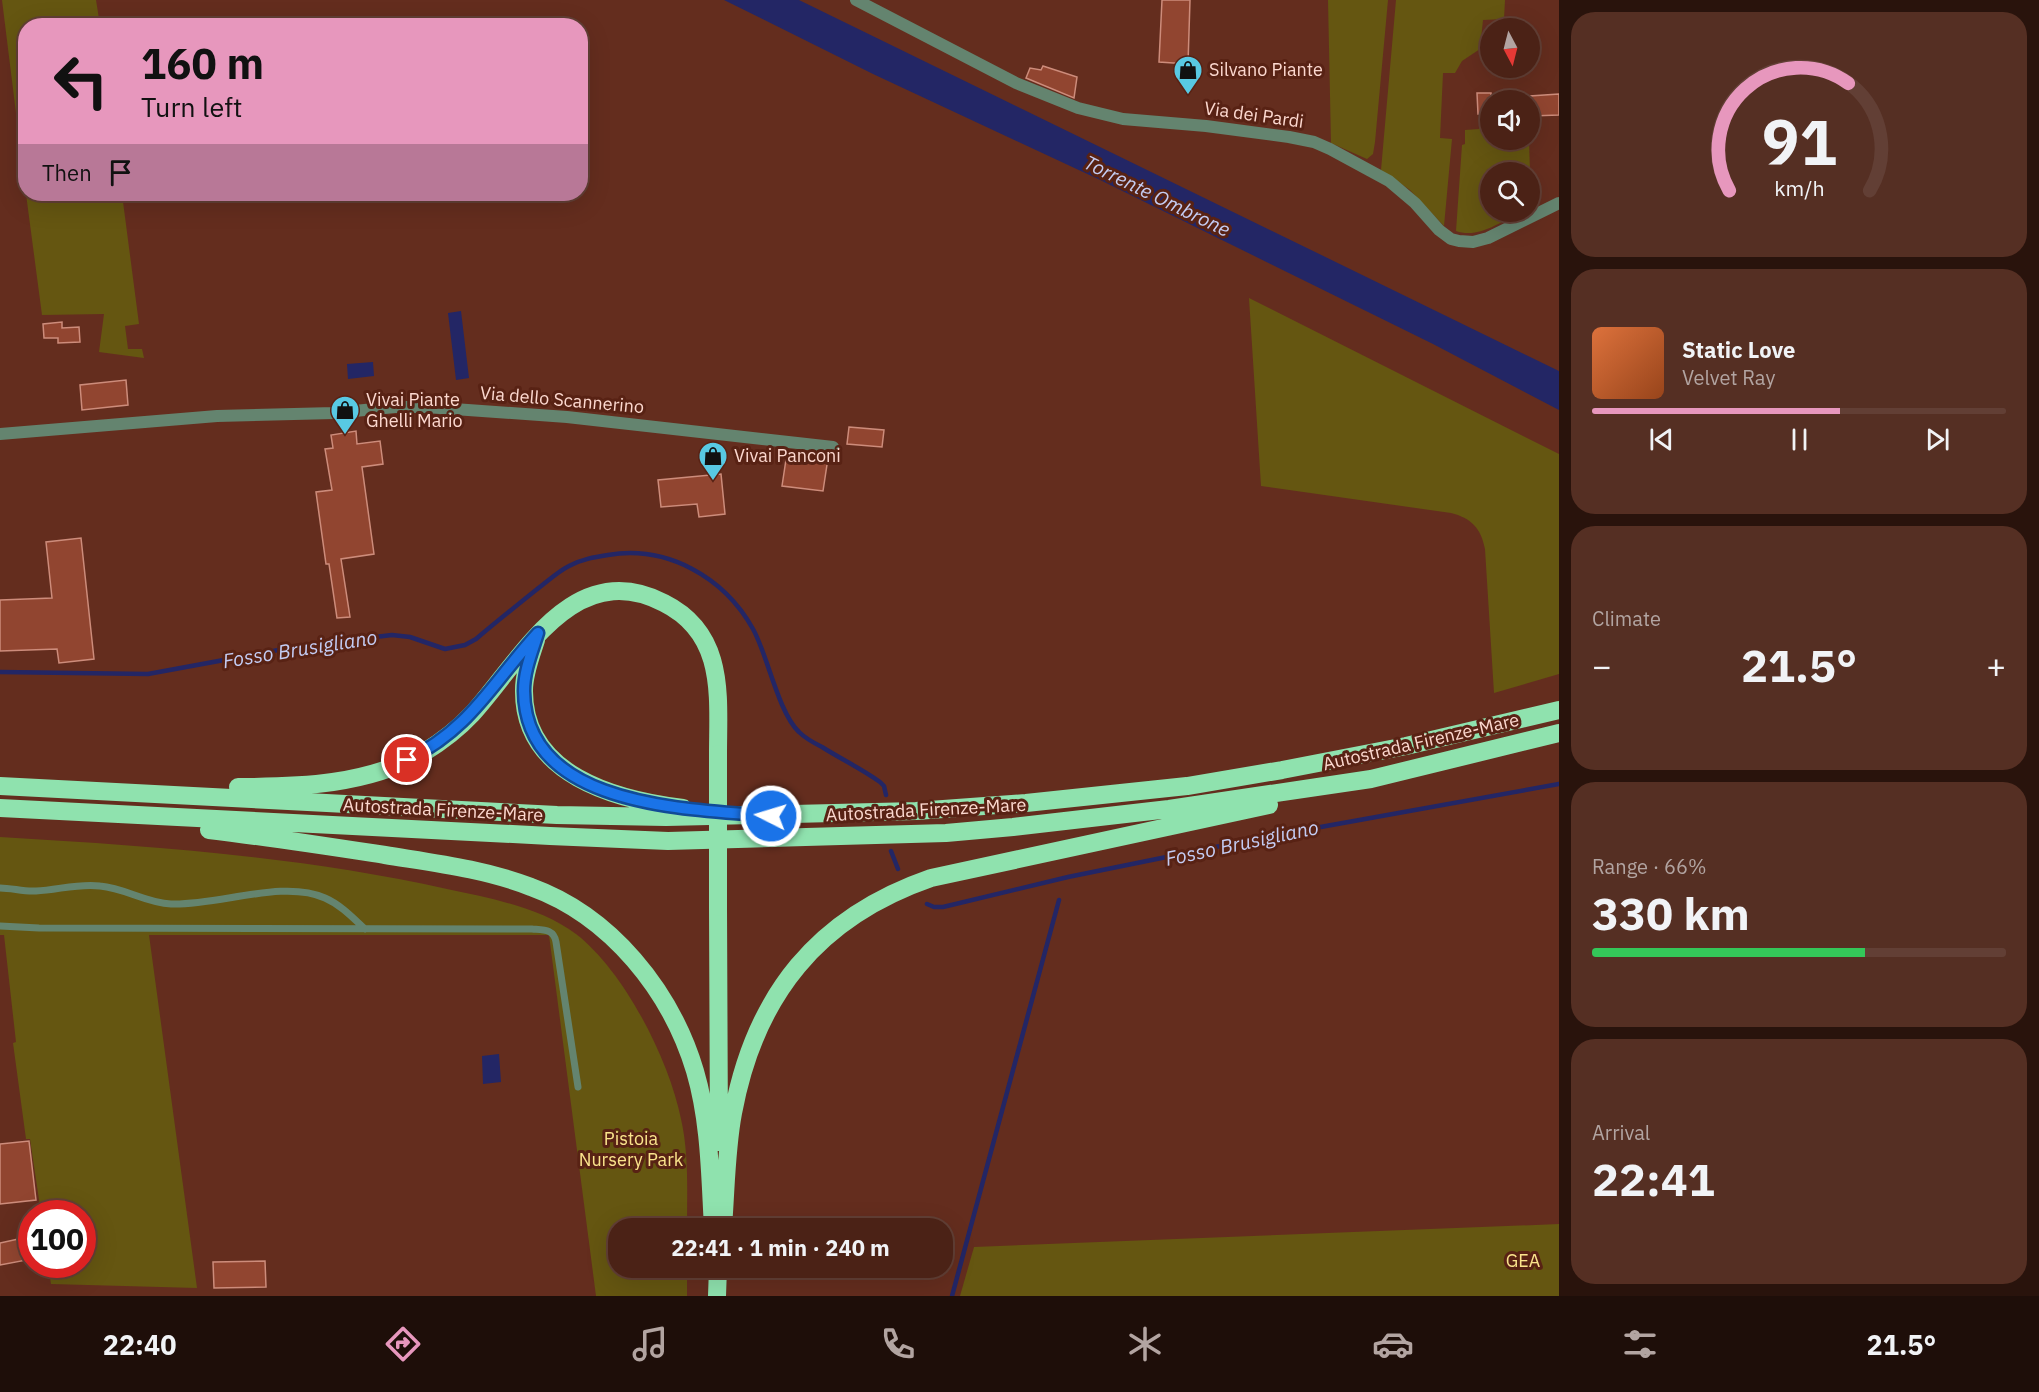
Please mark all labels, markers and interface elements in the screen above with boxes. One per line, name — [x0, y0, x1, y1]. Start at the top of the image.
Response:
north arrow — [1480, 18, 1540, 78]
map controls — [1480, 18, 1540, 222]
text: 160 m — [141, 36, 264, 91]
icon: left — [42, 42, 120, 120]
shop icon: Silvano Piante — [1172, 54, 1204, 96]
place label: Silvano Piante — [1209, 58, 1323, 81]
text: Turn left — [141, 89, 242, 124]
button: sound — [1480, 90, 1540, 150]
street label: Via dei Pardi — [1203, 96, 1305, 133]
text: 91 — [1762, 102, 1836, 183]
water label: Torrente Ombrone — [1080, 148, 1235, 243]
icon: arrive — [104, 156, 137, 189]
text: Then — [42, 158, 92, 187]
button: search — [1480, 162, 1540, 222]
text: km/h — [1774, 175, 1824, 203]
text: Static Love — [1682, 335, 1795, 364]
text: Velvet Ray — [1682, 364, 1775, 391]
street label: Via dello Scannerino — [479, 381, 645, 418]
place label: Vivai Piante Ghelli Mario — [366, 388, 462, 432]
shop icon: Vivai Piante Ghelli Mario — [329, 394, 361, 436]
icon: previous — [1645, 423, 1678, 456]
icon: pause — [1783, 423, 1816, 456]
icon: next — [1921, 423, 1954, 456]
shop icon: Vivai Panconi — [697, 440, 729, 482]
place label: Vivai Panconi — [734, 444, 841, 467]
text: Climate — [1592, 605, 1661, 632]
water label: Fosso Brusigliano — [221, 623, 379, 674]
text: 21.5° — [1741, 636, 1857, 694]
text: − — [1592, 644, 1612, 687]
text: + — [1986, 644, 2006, 687]
street label: Autostrada Firenze-Mare — [1321, 708, 1521, 775]
pin — [381, 734, 432, 785]
icon: arrive — [390, 743, 423, 776]
position arrow — [739, 784, 803, 848]
street label: Autostrada Firenze-Mare — [342, 793, 544, 826]
street label: Autostrada Firenze-Mare — [825, 793, 1027, 826]
water label: Fosso Brusigliano — [1163, 813, 1321, 872]
text: Range · 66% — [1592, 853, 1707, 880]
text: 330 km — [1592, 884, 1750, 942]
text: Arrival — [1592, 1119, 1650, 1146]
park label: Pistoia Nursery Park — [579, 1127, 684, 1171]
text: 22:41 — [1592, 1150, 1715, 1208]
speed limit sign: 100 — [18, 1200, 96, 1278]
text: 22:41 · 1 min · 240 m — [671, 1233, 890, 1262]
park label: GEA — [1506, 1249, 1541, 1272]
icon: directions — [382, 1323, 424, 1365]
icon: music — [629, 1323, 671, 1365]
icon: phone — [877, 1323, 919, 1365]
icon: climate — [1124, 1323, 1166, 1365]
icon: car — [1372, 1323, 1414, 1365]
icon: filters — [1619, 1323, 1661, 1365]
text: 22:40 — [103, 1327, 176, 1362]
text: 21.5° — [1867, 1327, 1936, 1362]

